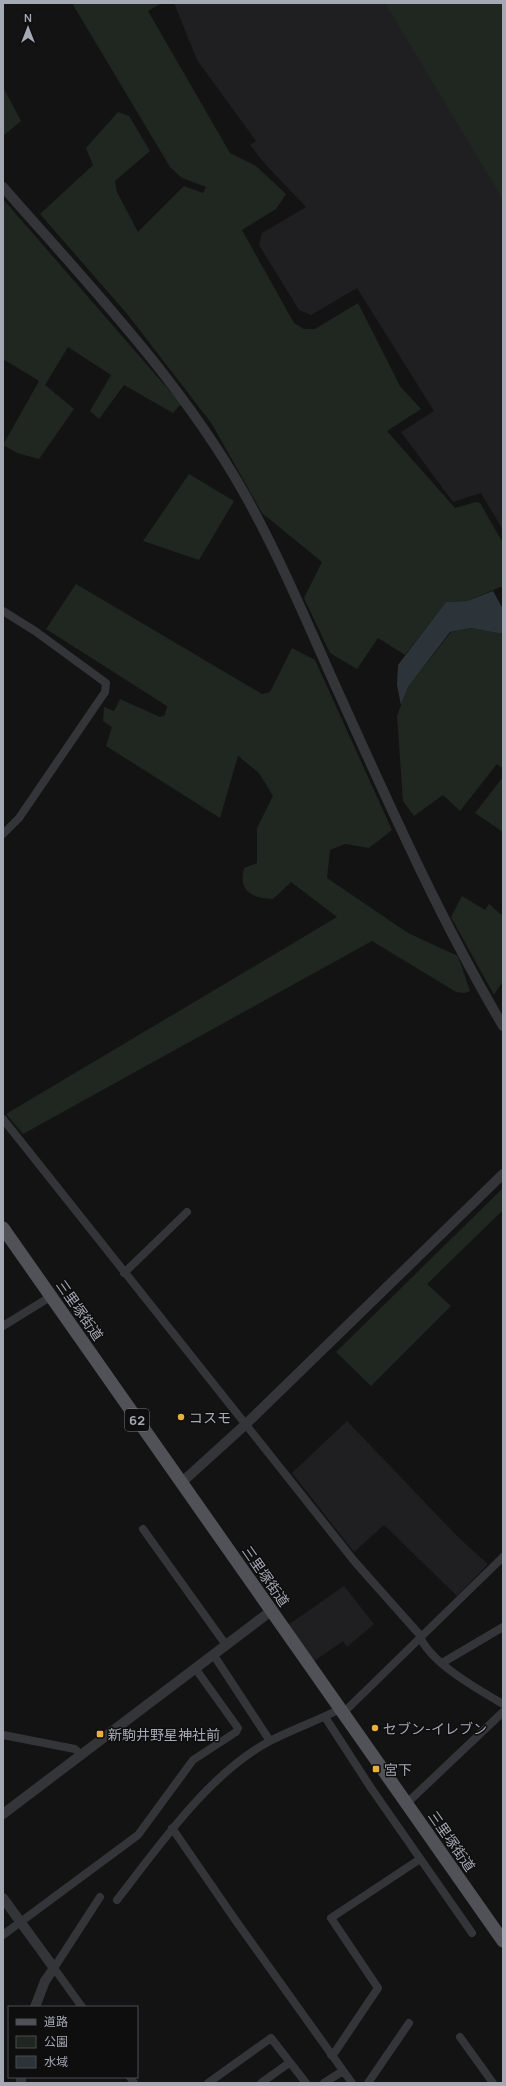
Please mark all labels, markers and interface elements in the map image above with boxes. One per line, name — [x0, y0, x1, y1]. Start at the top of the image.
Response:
north arrow — [8, 8, 48, 48]
text: N — [24, 10, 32, 25]
street label: 三里塚街道 — [52, 1276, 108, 1344]
place label: コスモ — [189, 1408, 231, 1427]
road number: 62 — [125, 1409, 149, 1431]
marker: コスモ — [176, 1412, 186, 1422]
street label: 三里塚街道 — [238, 1542, 294, 1610]
place label: セブン-イレブン — [383, 1719, 487, 1738]
marker: セブン-イレブン — [370, 1723, 380, 1733]
place label: 新駒井野星神社前 — [108, 1725, 220, 1744]
marker: 新駒井野星神社前 — [95, 1729, 105, 1739]
place label: 宮下 — [384, 1760, 412, 1779]
marker: 宮下 — [371, 1764, 381, 1774]
street label: 三里塚街道 — [424, 1807, 480, 1875]
legend — [8, 2006, 138, 2078]
text: 道路 — [44, 2013, 68, 2030]
text: 公園 — [44, 2033, 68, 2050]
text: 水域 — [44, 2053, 68, 2070]

